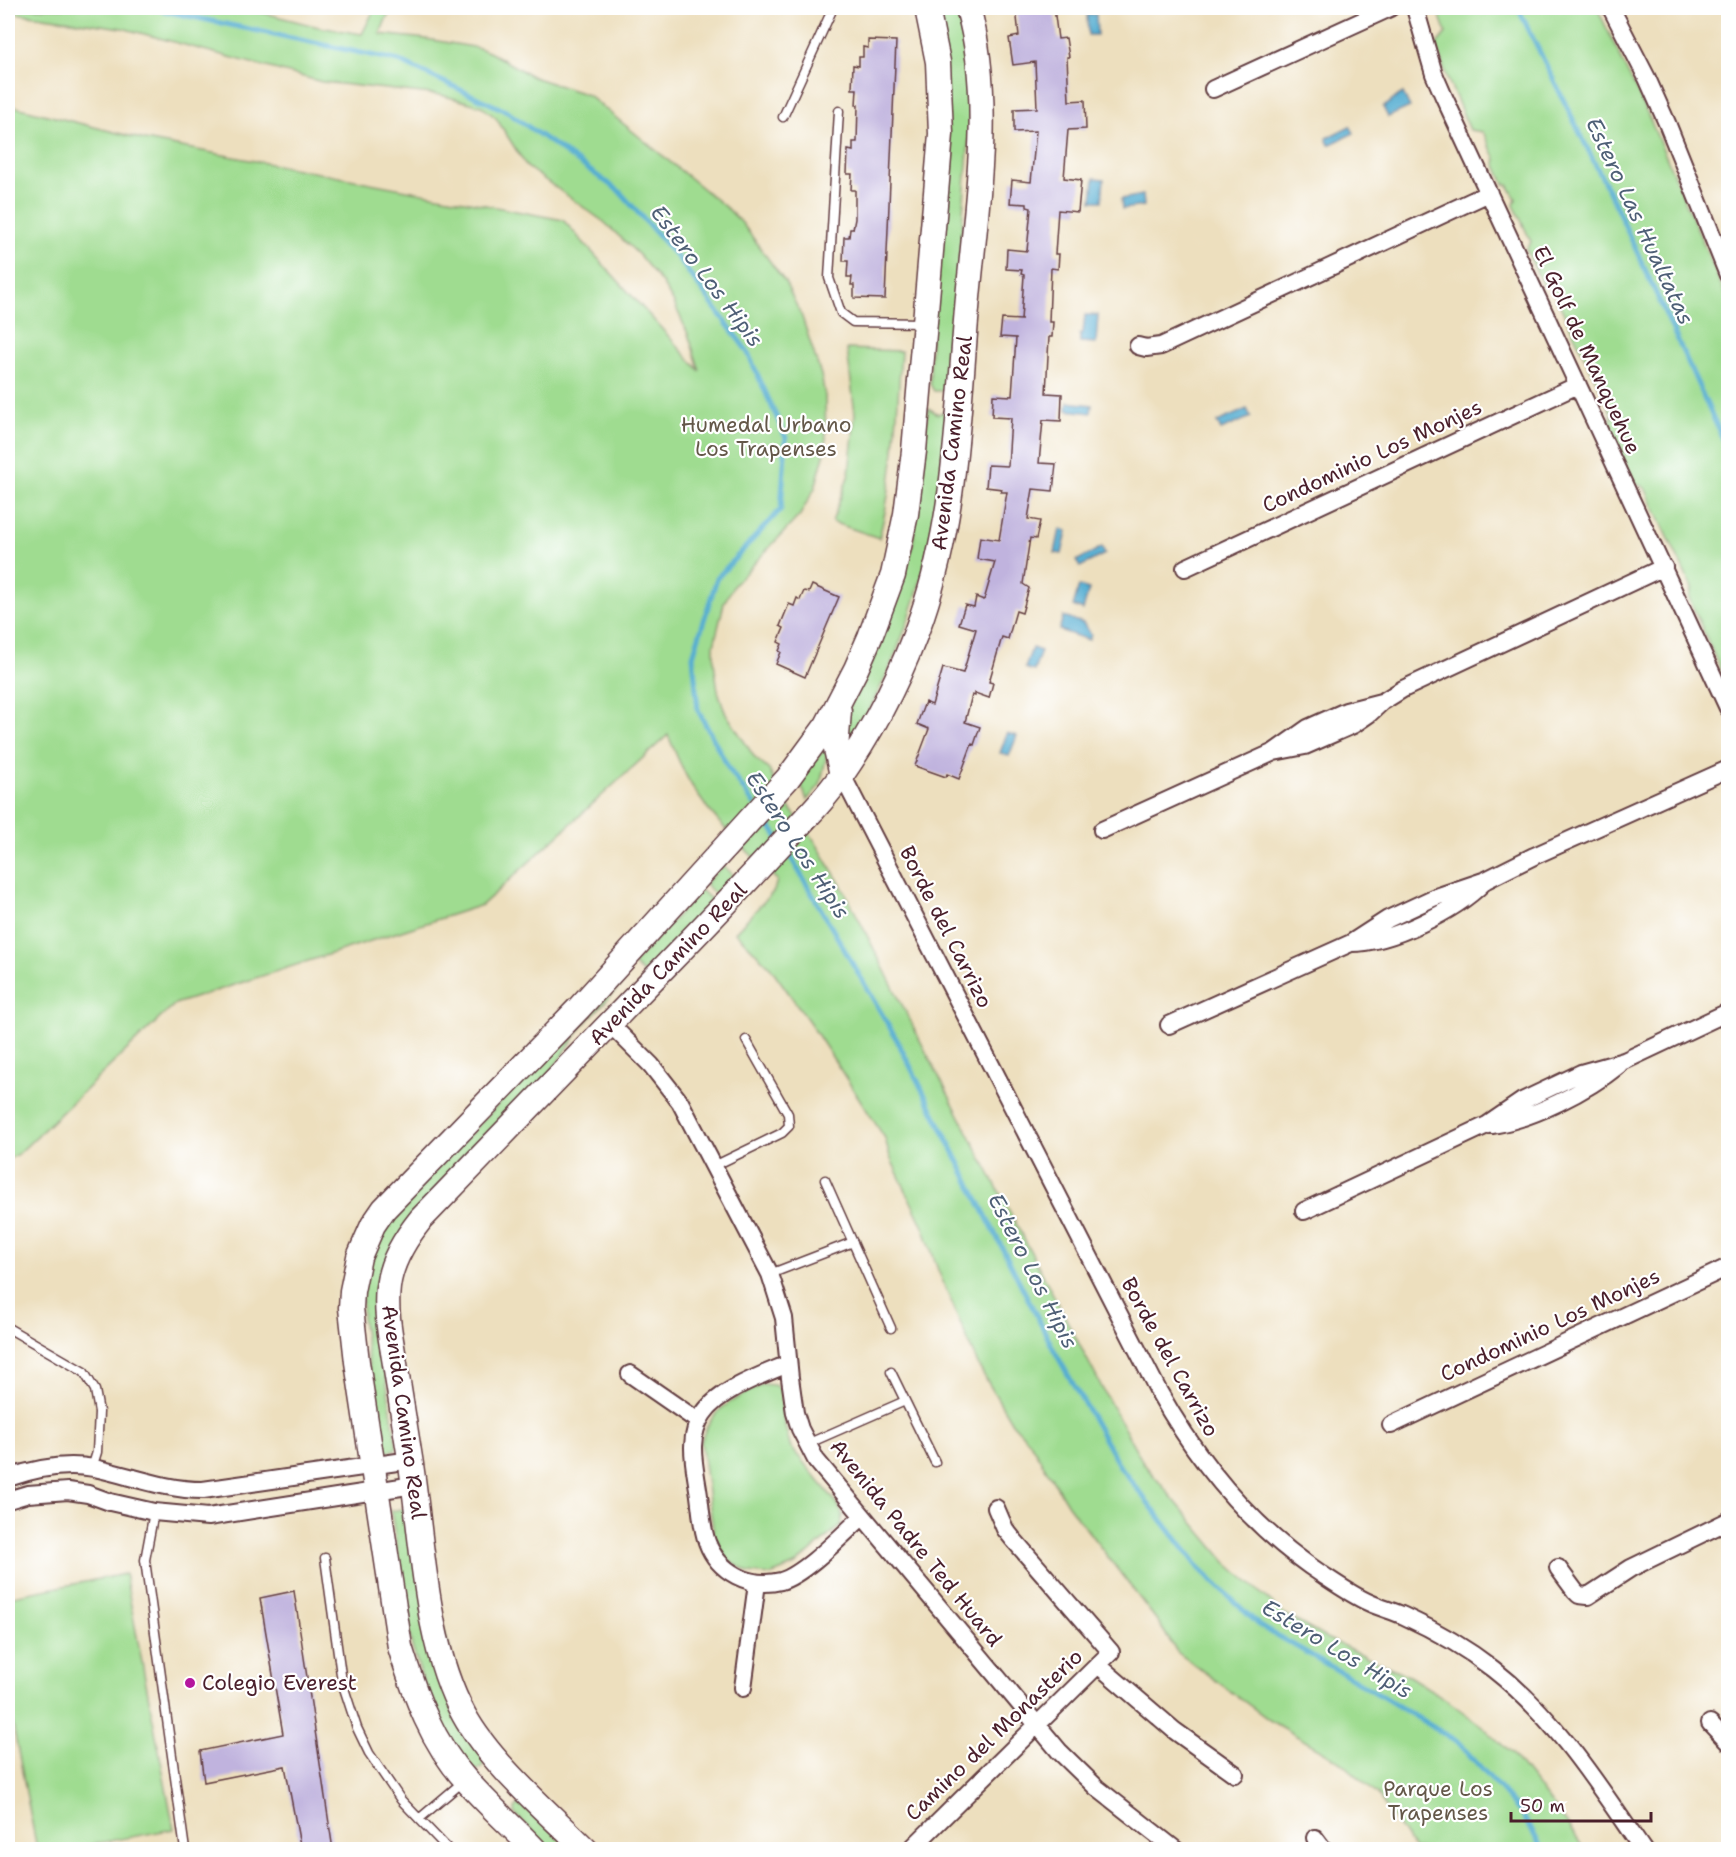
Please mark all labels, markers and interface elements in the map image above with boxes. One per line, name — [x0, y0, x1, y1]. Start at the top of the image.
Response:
water label: Estero Las Hualtatas — [1579, 113, 1701, 329]
water label: Estero Los Hipis — [644, 199, 770, 353]
street label: El Golf de Manquehue — [1526, 241, 1648, 459]
street label: Avenida Camino Real — [925, 333, 979, 552]
street label: Condominio Los Monjes — [1258, 393, 1486, 519]
park label: Humedal Urbano Los Trapenses — [681, 411, 851, 463]
water label: Estero Los Hipis — [739, 765, 857, 925]
street label: Borde del Carrizo — [893, 841, 999, 1013]
street label: Avenida Camino Real — [583, 876, 754, 1052]
water label: Estero Los Hipis — [981, 1188, 1085, 1354]
street label: Condominio Los Monjes — [1436, 1262, 1664, 1388]
street label: Borde del Carrizo — [1115, 1272, 1225, 1442]
street label: Avenida Camino Real — [375, 1303, 433, 1522]
street label: Avenida Padre Ted Huard — [824, 1433, 1008, 1653]
water label: Estero Los Hipis — [1256, 1593, 1418, 1705]
street label: Camino del Monasterio — [899, 1643, 1089, 1827]
place label: Colegio Everest — [202, 1669, 357, 1697]
marker: Colegio Everest — [183, 1676, 197, 1690]
park label: Parque Los Trapenses — [1383, 1775, 1493, 1827]
scale bar — [1511, 1785, 1650, 1823]
text: 50 m — [1520, 1794, 1565, 1818]

